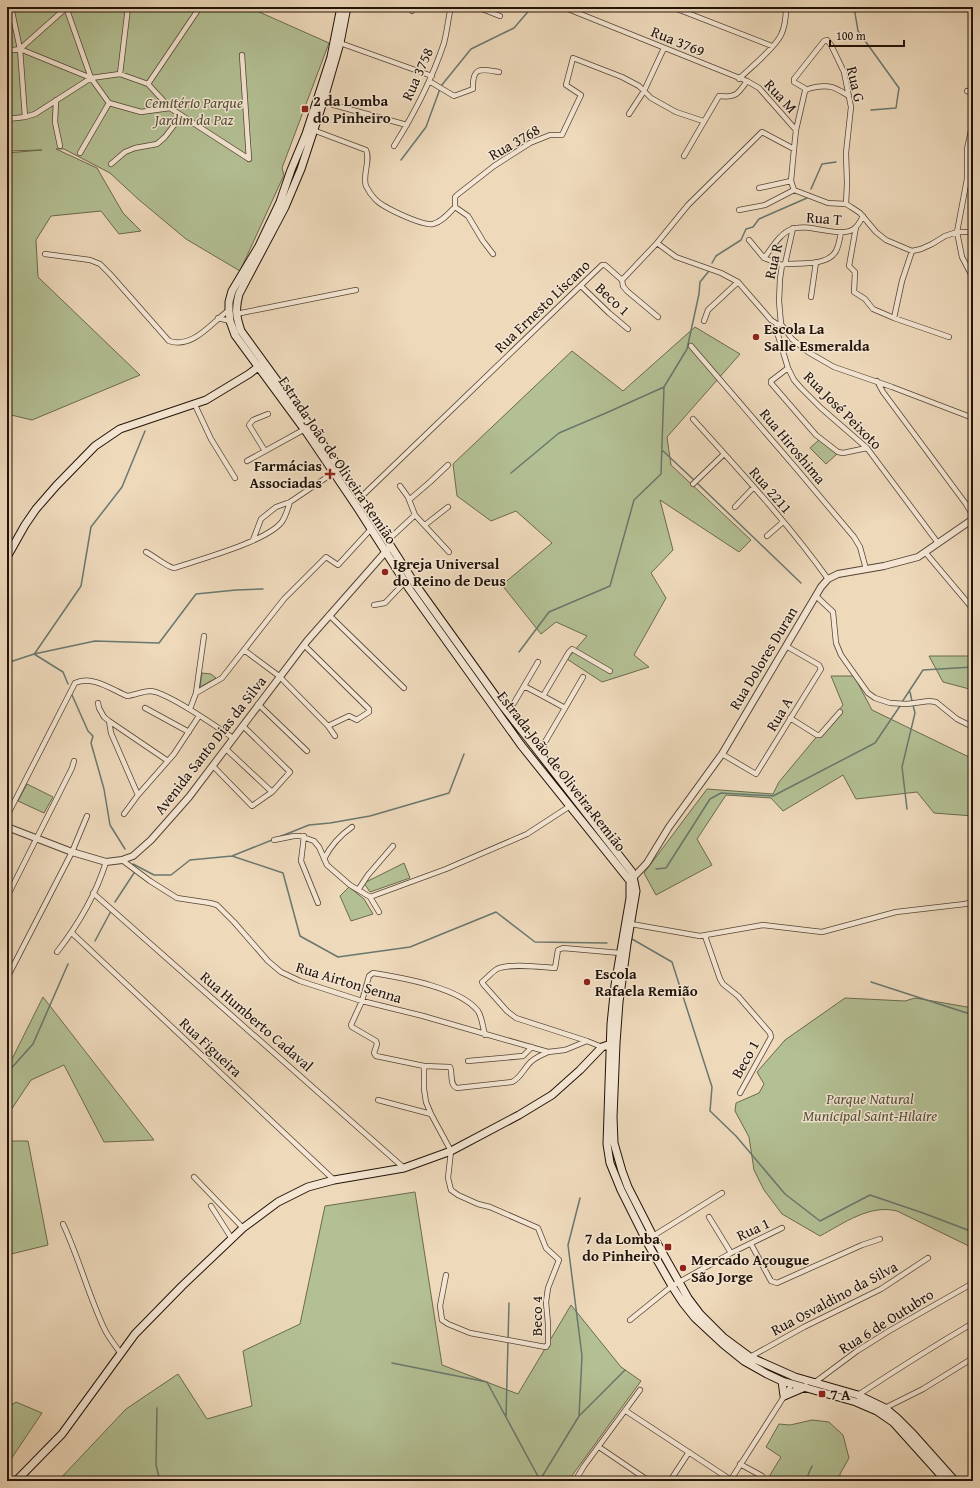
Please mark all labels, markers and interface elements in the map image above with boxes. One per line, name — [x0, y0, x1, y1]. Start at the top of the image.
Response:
street label: Rua 3769 — [648, 21, 708, 61]
scale bar — [830, 22, 904, 48]
text: 100 m — [836, 27, 866, 44]
street label: Rua 3758 — [396, 44, 438, 104]
street label: Rua G — [842, 64, 870, 104]
street label: Rua M — [760, 74, 802, 118]
place label: 2 da Lomba do Pinheiro — [313, 90, 391, 128]
park label: Cemitério Parque Jardim da Paz — [145, 92, 243, 130]
marker: 2 da Lomba do Pinheiro — [300, 104, 310, 114]
street label: Rua 3768 — [484, 119, 544, 165]
street label: Rua T — [806, 206, 843, 230]
street label: Rua R — [759, 241, 787, 281]
street label: Rua Ernesto Liscano — [489, 254, 595, 357]
street label: Beco 1 — [591, 278, 635, 320]
place label: Escola La Salle Esmeralda — [764, 318, 870, 356]
marker: Escola La Salle Esmeralda — [751, 332, 761, 342]
street label: Rua José Peixoto — [799, 366, 887, 454]
street label: Estrada João de Oliveira Remião — [274, 372, 402, 548]
street label: Rua Hiroshima — [755, 404, 831, 488]
place label: Farmácias Associadas — [250, 455, 322, 493]
street label: Rua 2211 — [745, 462, 797, 518]
marker: Farmácias Associadas — [325, 469, 335, 479]
place label: Igreja Universal do Reino de Deus — [393, 553, 506, 591]
marker: Igreja Universal do Reino de Deus — [380, 567, 390, 577]
street label: Rua Dolores Duran — [724, 602, 802, 713]
street label: Avenida Santo Dias da Silva — [149, 671, 271, 819]
street label: Estrada João de Oliveira Remião — [493, 686, 632, 856]
street label: Rua A — [761, 693, 797, 735]
street label: Rua Airton Senna — [294, 956, 404, 1008]
place label: Escola Rafaela Remião — [595, 963, 698, 1001]
street label: Rua Humberto Cadaval — [196, 966, 318, 1076]
marker: Escola Rafaela Remião — [582, 977, 592, 987]
street label: Rua Figueira — [175, 1013, 247, 1081]
street label: Beco 1 — [726, 1036, 764, 1082]
park label: Parque Natural Municipal Saint-Hilaire — [803, 1088, 937, 1126]
street label: Rua 1 — [733, 1212, 773, 1246]
place label: 7 da Lomba do Pinheiro — [582, 1228, 660, 1266]
marker: 7 da Lomba do Pinheiro — [663, 1242, 673, 1252]
place label: Mercado Açougue São Jorge — [691, 1249, 809, 1287]
street label: Rua Osvaldino da Silva — [767, 1256, 901, 1340]
marker: Mercado Açougue São Jorge — [678, 1263, 688, 1273]
street label: Rua 6 de Outubro — [835, 1283, 938, 1359]
street label: Beco 4 — [526, 1296, 547, 1336]
place label: 7 A — [830, 1384, 851, 1405]
marker: 7 A — [817, 1389, 827, 1399]

